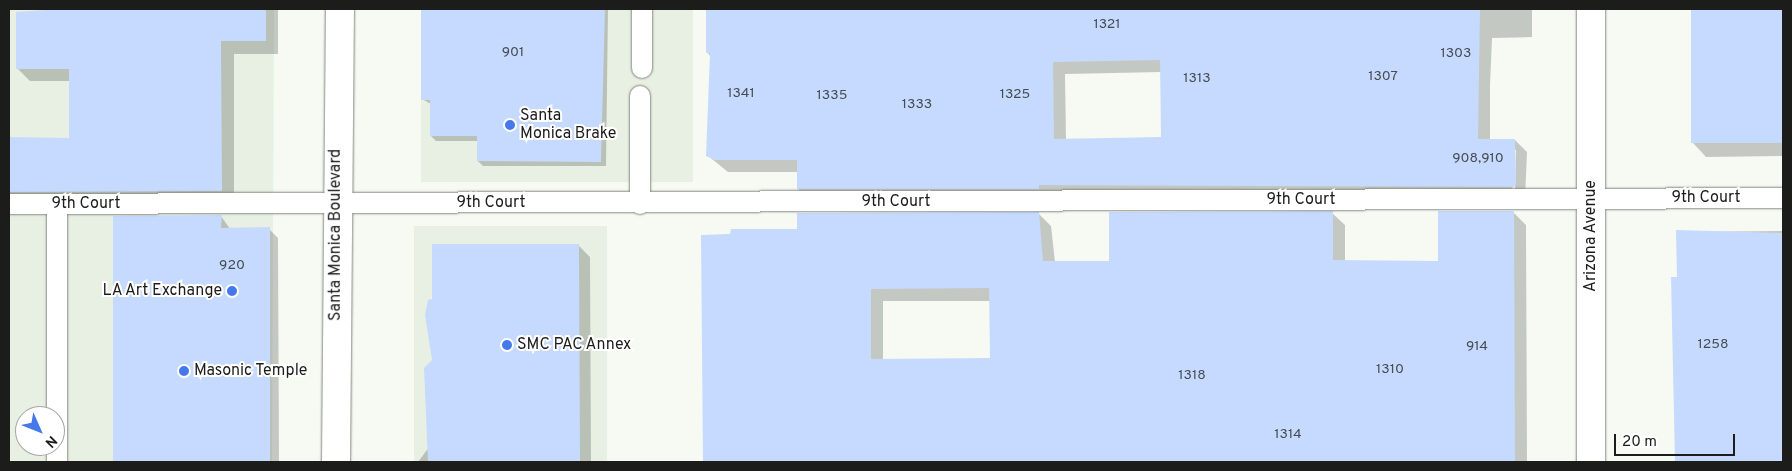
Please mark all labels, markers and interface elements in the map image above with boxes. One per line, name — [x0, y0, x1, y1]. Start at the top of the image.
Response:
house number: 1321 — [1093, 17, 1121, 33]
house number: 901 — [502, 45, 524, 61]
house number: 1303 — [1441, 46, 1471, 62]
house number: 1307 — [1368, 69, 1398, 85]
house number: 1313 — [1183, 71, 1211, 87]
house number: 1341 — [727, 86, 755, 102]
house number: 1325 — [1000, 87, 1030, 103]
house number: 1335 — [817, 88, 847, 104]
house number: 1333 — [902, 97, 932, 113]
place label: Santa Monica Brake — [520, 106, 616, 144]
marker: Santa Monica Brake — [504, 119, 516, 131]
street label: Santa Monica Boulevard — [326, 149, 346, 321]
house number: 908,910 — [1452, 151, 1504, 167]
street label: Arizona Avenue — [1581, 180, 1601, 292]
street label: 9th Court — [1671, 188, 1741, 208]
street label: 9th Court — [1266, 190, 1336, 210]
street label: 9th Court — [861, 192, 931, 212]
street label: 9th Court — [456, 193, 526, 213]
street label: 9th Court — [51, 194, 121, 214]
house number: 920 — [219, 258, 245, 274]
place label: LA Art Exchange — [101, 281, 222, 301]
marker: LA Art Exchange — [226, 285, 238, 297]
place label: SMC PAC Annex — [517, 335, 632, 355]
house number: 1258 — [1697, 337, 1729, 353]
marker: SMC PAC Annex — [501, 339, 513, 351]
house number: 914 — [1466, 339, 1488, 355]
place label: Masonic Temple — [194, 361, 308, 381]
house number: 1310 — [1376, 362, 1404, 378]
marker: Masonic Temple — [178, 365, 190, 377]
house number: 1318 — [1178, 368, 1206, 384]
north arrow — [15, 406, 65, 456]
scale bar — [1617, 424, 1738, 456]
house number: 1314 — [1274, 427, 1302, 443]
text: N — [41, 432, 60, 451]
text: 20 m — [1622, 433, 1657, 452]

